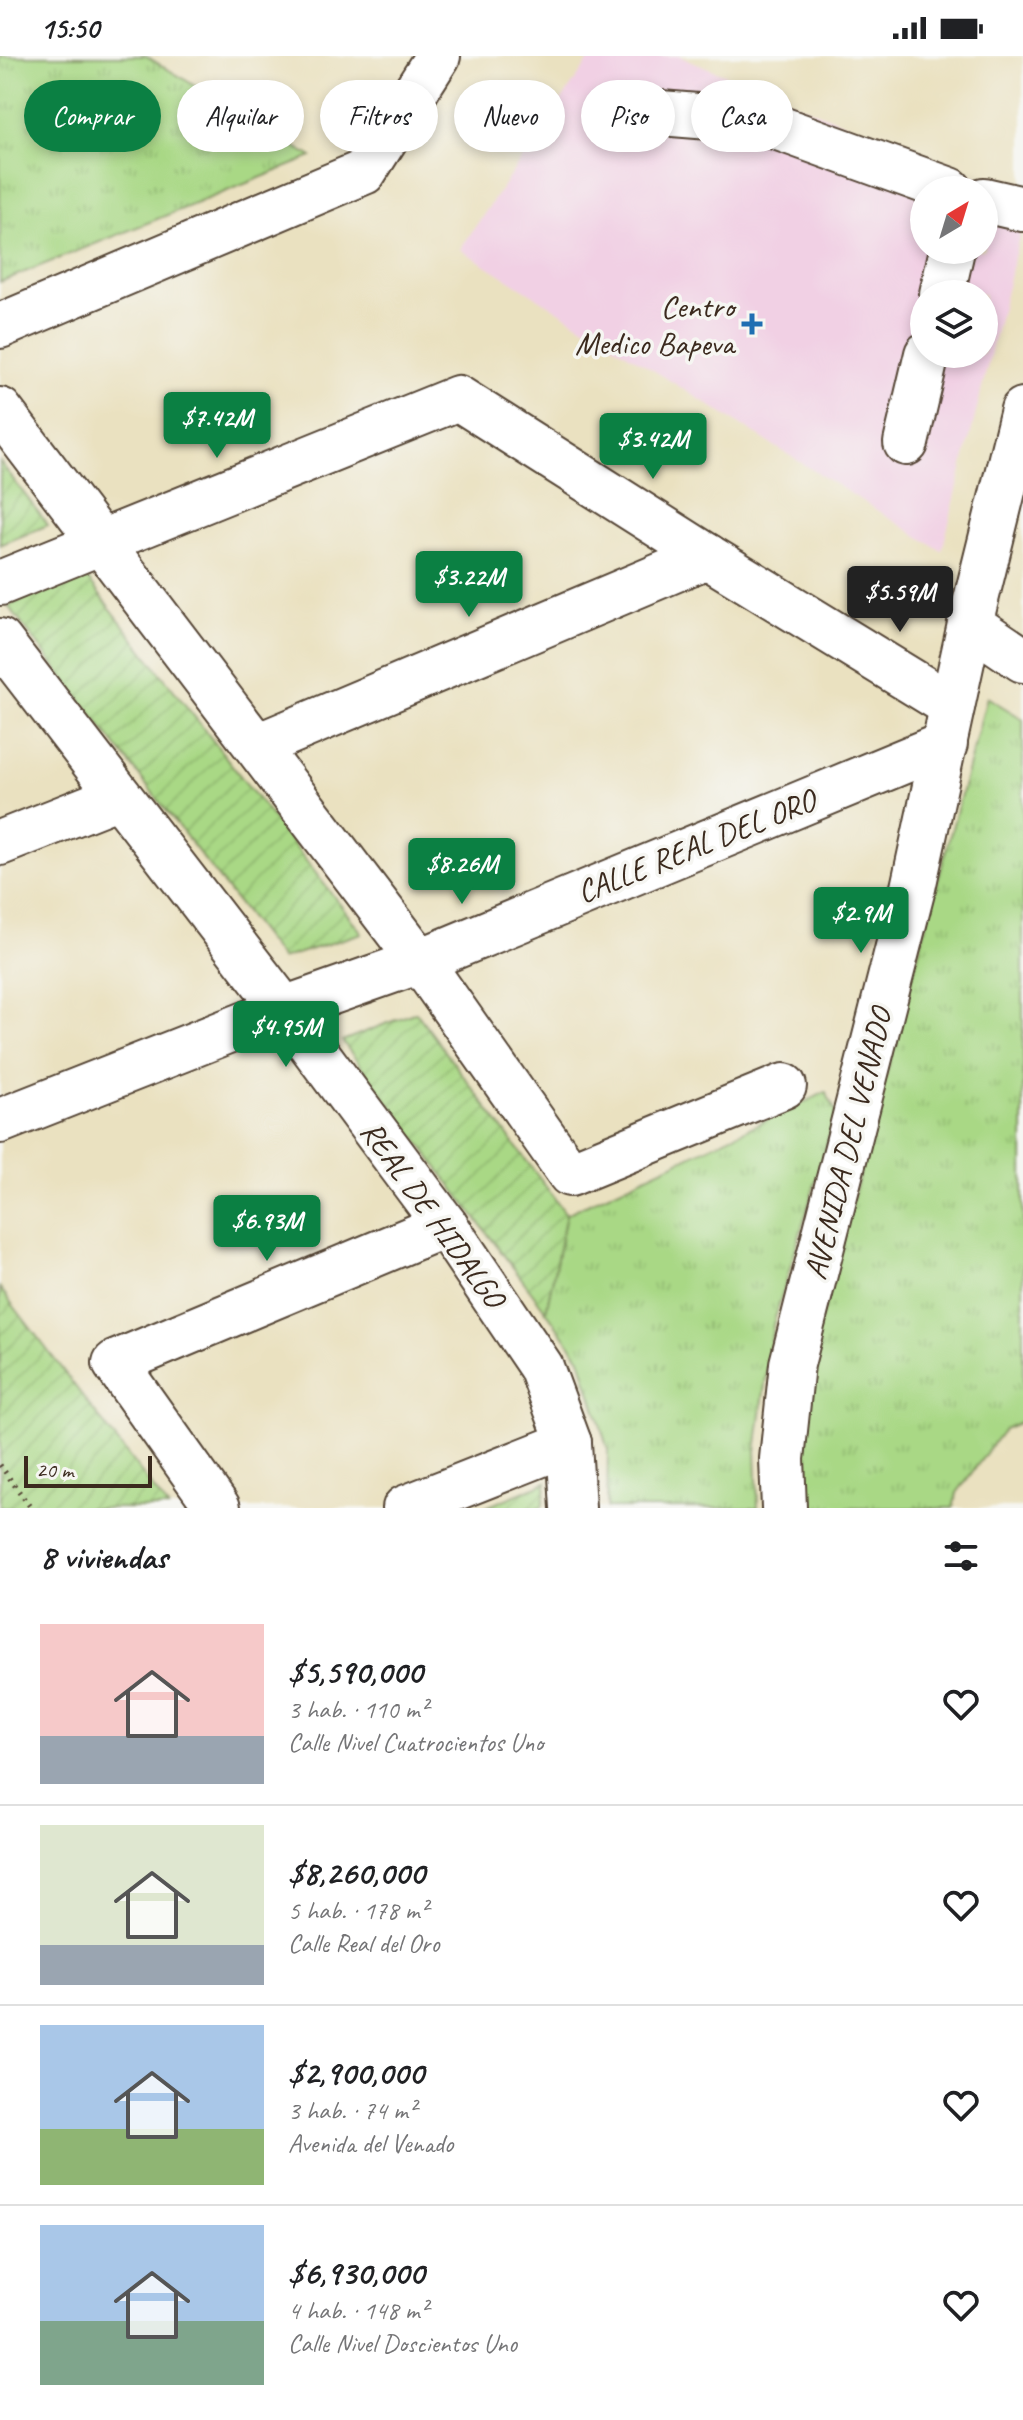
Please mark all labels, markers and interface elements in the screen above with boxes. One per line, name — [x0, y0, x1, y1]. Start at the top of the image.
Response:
text: 15:50 — [40, 9, 99, 47]
chip: Comprar — [24, 80, 161, 152]
chip: Alquilar — [177, 80, 304, 152]
chip: Filtros — [320, 80, 438, 152]
chip: Nuevo — [454, 80, 565, 152]
chip: Piso — [581, 80, 675, 152]
chip: Casa — [691, 80, 793, 152]
north arrow — [910, 176, 998, 264]
map controls — [910, 176, 998, 368]
button: layers — [910, 280, 998, 368]
place label: Centro Medico Bapeva — [575, 286, 738, 364]
marker: Centro Medico Bapeva — [741, 313, 763, 335]
pin: $7.42M — [152, 392, 282, 460]
text: $7.42M — [182, 401, 252, 434]
pin: $3.42M — [588, 413, 718, 481]
text: $3.42M — [618, 422, 688, 455]
pin: $3.22M — [404, 551, 534, 619]
text: $3.22M — [434, 560, 504, 593]
pin: $5.59M — [835, 566, 965, 634]
text: $5.59M — [865, 575, 935, 608]
street label: CALLE REAL DEL ORO — [571, 778, 824, 912]
pin: $8.26M — [397, 838, 527, 906]
text: $8.26M — [426, 847, 498, 880]
pin: $2.9M — [805, 887, 917, 955]
text: $2.9M — [832, 896, 890, 929]
pin: $4.95M — [221, 1001, 351, 1069]
street label: AVENIDA DEL VENADO — [794, 1001, 902, 1284]
text: $4.95M — [251, 1010, 321, 1043]
street label: REAL DE HIDALGO — [351, 1112, 516, 1318]
pin: $6.93M — [202, 1195, 332, 1263]
text: $6.93M — [231, 1204, 303, 1237]
scale bar — [24, 1452, 152, 1488]
text: 20 m — [36, 1456, 73, 1484]
icon: filters — [939, 1534, 983, 1578]
text: 8 viviendas — [40, 1535, 167, 1578]
text: $5,590,000 — [288, 1650, 422, 1693]
icon: home — [104, 1656, 200, 1752]
icon: heart — [939, 1682, 983, 1726]
text: 3 hab. · 110 m² — [288, 1693, 428, 1726]
text: Calle Nivel Cuatrocientos Uno — [288, 1726, 543, 1759]
text: $8,260,000 — [288, 1851, 425, 1894]
icon: home — [104, 1857, 200, 1953]
icon: heart — [939, 1883, 983, 1927]
text: 5 hab. · 178 m² — [288, 1894, 428, 1927]
text: Calle Real del Oro — [288, 1927, 439, 1960]
text: $2,900,000 — [288, 2051, 423, 2094]
icon: home — [104, 2057, 200, 2153]
icon: heart — [939, 2083, 983, 2127]
text: 3 hab. · 74 m² — [288, 2094, 416, 2127]
text: Avenida del Venado — [288, 2127, 453, 2160]
text: $6,930,000 — [288, 2251, 424, 2294]
icon: home — [104, 2257, 200, 2353]
icon: heart — [939, 2283, 983, 2327]
text: 4 hab. · 148 m² — [288, 2294, 428, 2327]
text: Calle Nivel Doscientos Uno — [288, 2327, 517, 2360]

